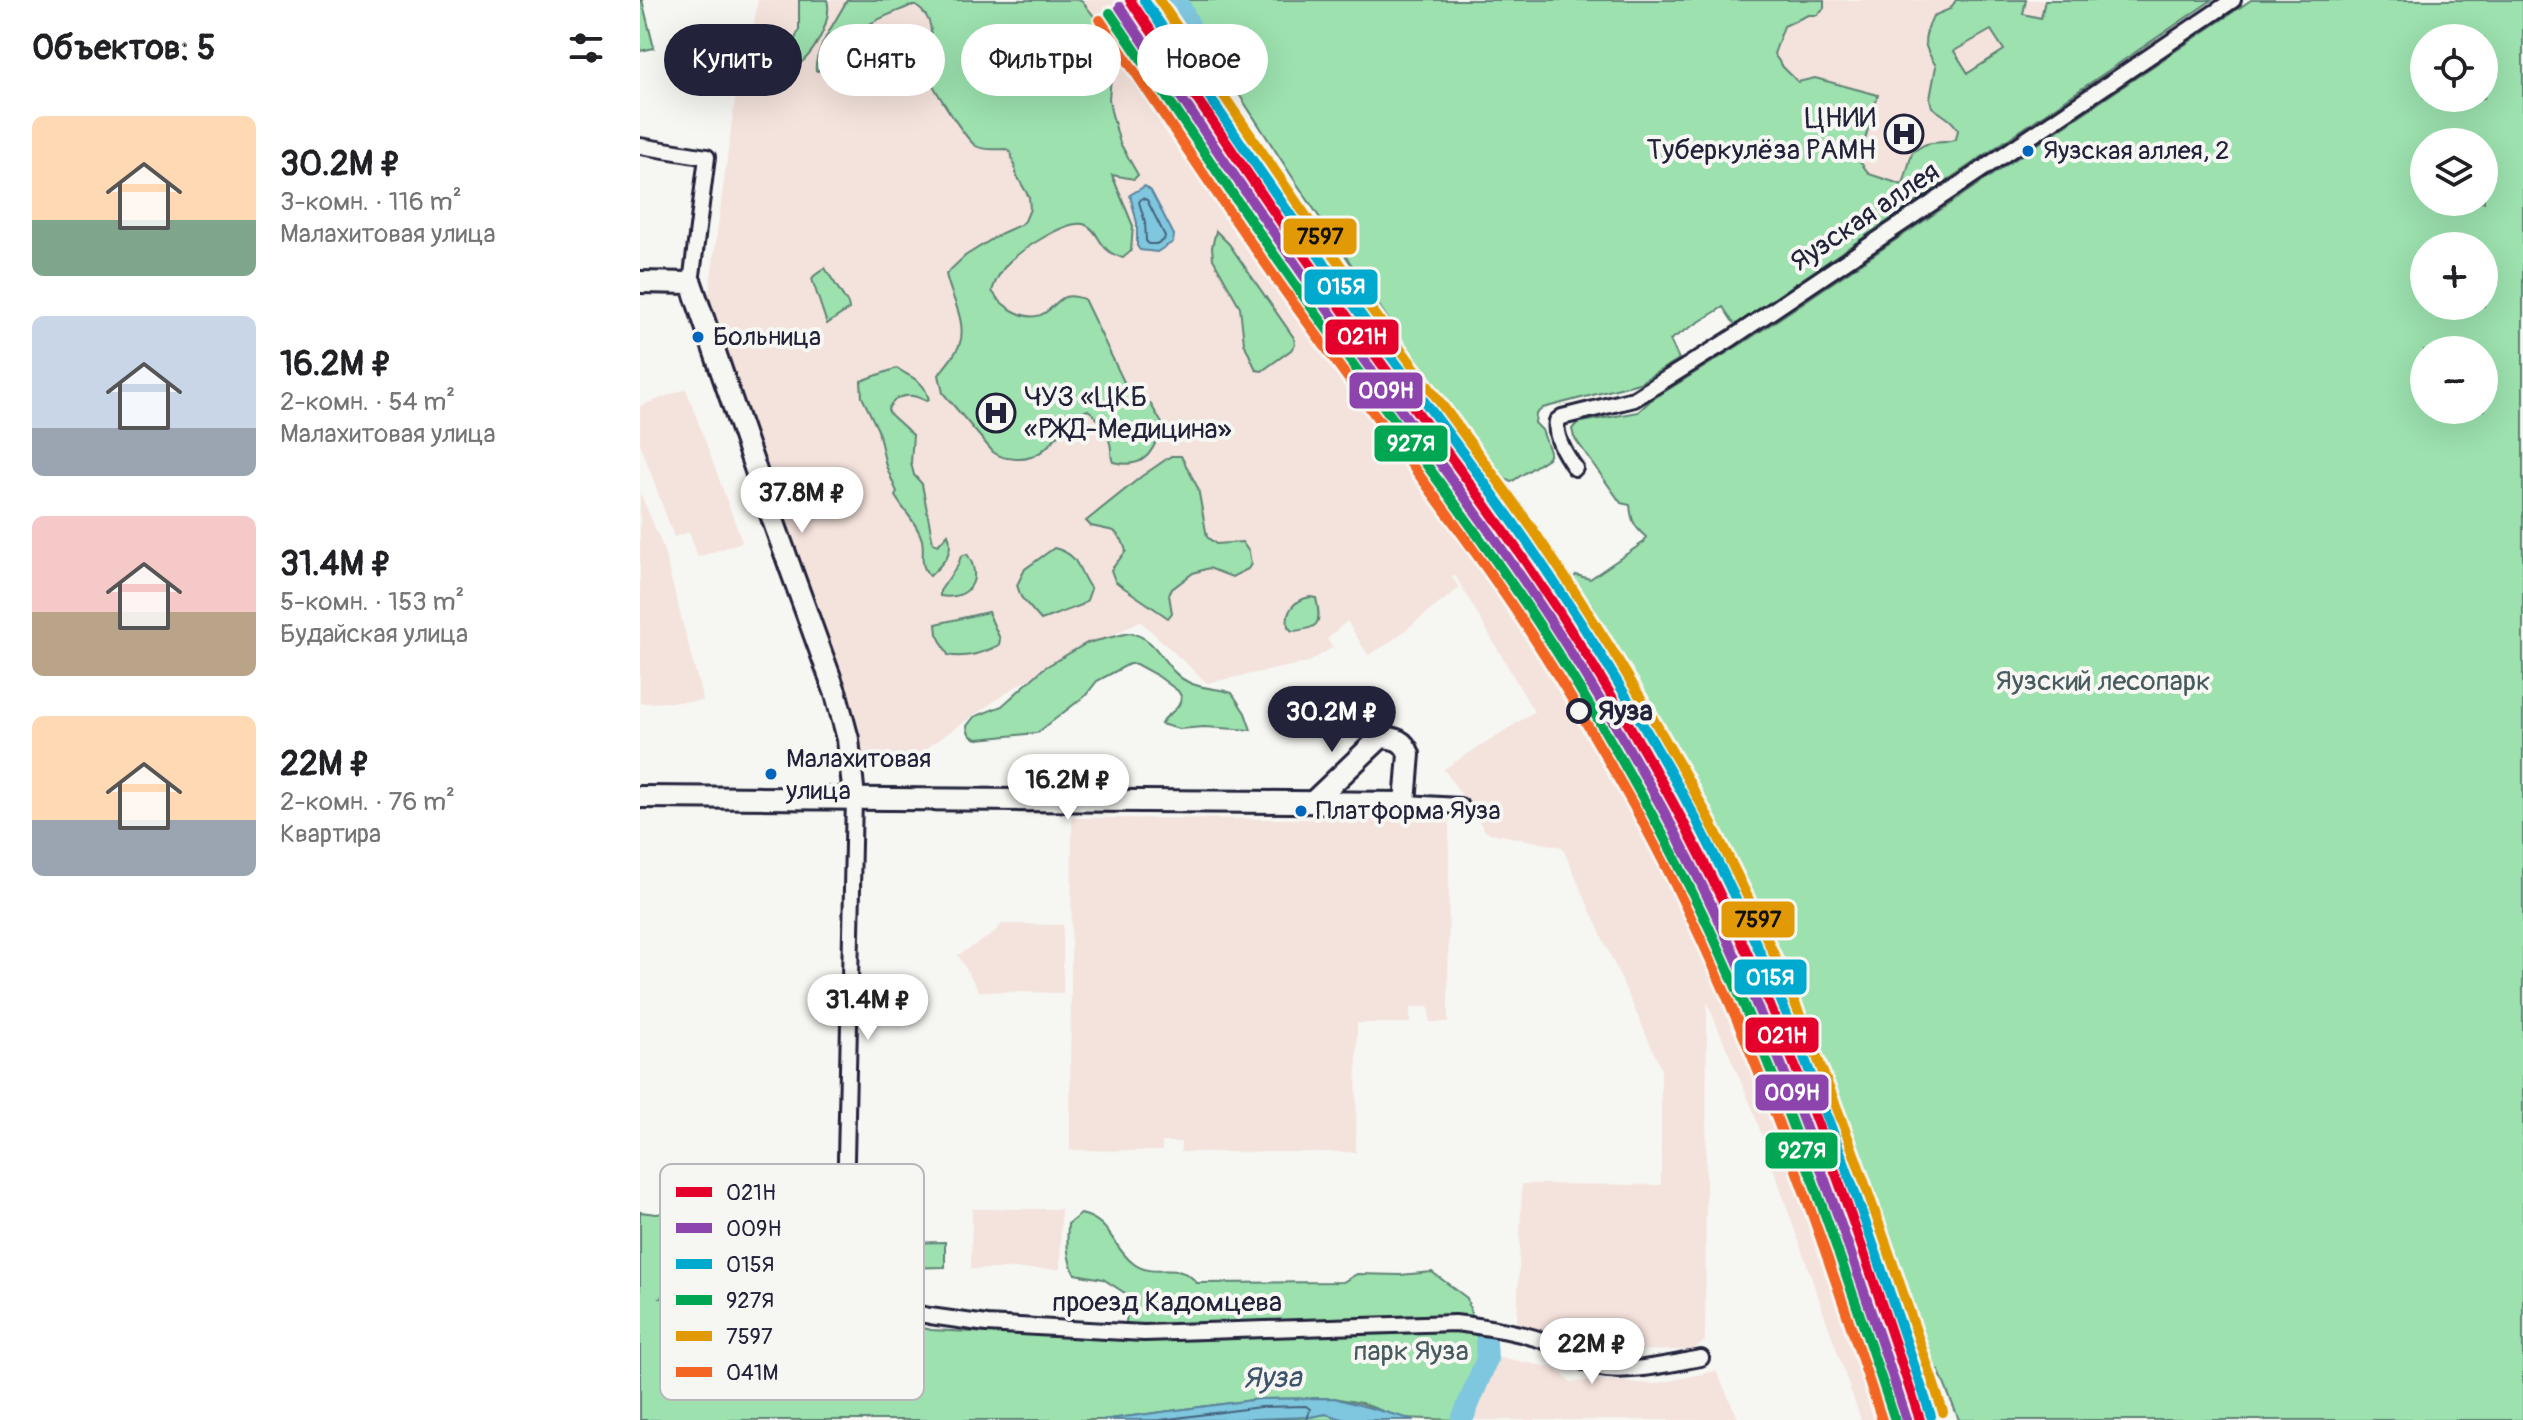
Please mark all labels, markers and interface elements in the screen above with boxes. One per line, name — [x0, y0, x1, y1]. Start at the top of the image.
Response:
chip: Купить — [664, 24, 802, 96]
chip: Снять — [818, 24, 945, 96]
chip: Фильтры — [961, 24, 1121, 96]
chip: Новое — [1137, 24, 1268, 96]
map controls — [2410, 24, 2498, 424]
button: locate — [2410, 24, 2498, 112]
icon: filters — [564, 26, 608, 70]
text: Объектов: 5 — [32, 27, 215, 70]
place label: ЦНИИ Туберкулёза РАМН — [1647, 101, 1876, 168]
hospital icon: ЦНИИ Туберкулёза РАМН — [1883, 113, 1925, 155]
button: layers — [2410, 128, 2498, 216]
place label: Яузская аллея, 2 — [2043, 135, 2230, 167]
text: 30.2M ₽ — [280, 143, 401, 186]
marker: Яузская аллея, 2 — [2020, 143, 2036, 159]
icon: home — [96, 148, 192, 244]
street label: Яузская аллея — [1784, 154, 1946, 280]
text: 3-комн. · 116 m² — [280, 186, 462, 218]
line badge: 7597 — [1282, 217, 1358, 256]
text: Малахитовая улица — [280, 218, 496, 250]
text: 7597 — [1297, 223, 1344, 251]
button: + — [2410, 232, 2498, 320]
line badge: 015Я — [1303, 268, 1379, 306]
text: 015Я — [1317, 273, 1365, 301]
line badge: 021Н — [1324, 318, 1400, 356]
place label: Больница — [713, 321, 821, 353]
text: 021Н — [1337, 323, 1387, 351]
marker: Больница — [690, 329, 706, 345]
button: − — [2410, 336, 2498, 424]
text: 16.2M ₽ — [280, 343, 392, 386]
icon: home — [96, 348, 192, 444]
line badge: 009Н — [1348, 371, 1424, 410]
text: 009Н — [1358, 377, 1414, 405]
place label: ЧУЗ «ЦКБ «РЖД-Медицина» — [1024, 380, 1232, 447]
text: 2-комн. · 54 m² — [280, 386, 455, 418]
hospital icon: ЧУЗ «ЦКБ «РЖД-Медицина» — [975, 392, 1017, 434]
text: Малахитовая улица — [280, 418, 496, 450]
line badge: 927Я — [1373, 424, 1449, 463]
text: 927Я — [1387, 430, 1435, 458]
pin: 37.8M ₽ — [728, 467, 876, 535]
text: 37.8M ₽ — [758, 477, 846, 509]
text: 31.4M ₽ — [280, 543, 392, 586]
icon: home — [96, 548, 192, 644]
text: 5-комн. · 153 m² — [280, 586, 464, 618]
text: Будайская улица — [280, 618, 468, 650]
park label: Яузский лесопарк — [1995, 664, 2211, 699]
pin: 30.2M ₽ — [1258, 686, 1406, 754]
place label: Яуза — [1598, 694, 1653, 729]
text: 30.2M ₽ — [1286, 696, 1378, 728]
marker: Яуза — [1567, 699, 1591, 723]
text: 22M ₽ — [280, 743, 370, 786]
place label: Малахитовая улица — [785, 743, 931, 807]
icon: home — [96, 748, 192, 844]
pin: 16.2M ₽ — [994, 754, 1142, 822]
text: 16.2M ₽ — [1025, 764, 1111, 796]
marker: Малахитовая улица — [763, 766, 779, 782]
text: 2-комн. · 76 m² — [280, 786, 455, 818]
place label: Платформа Яуза — [1316, 795, 1501, 827]
marker: Платформа Яуза — [1293, 803, 1309, 819]
text: Квартира — [280, 818, 381, 850]
line badge: 7597 — [1720, 900, 1796, 939]
text: 7597 — [1735, 906, 1782, 934]
line badge: 015Я — [1733, 958, 1808, 996]
text: 015Я — [1746, 964, 1794, 992]
pin: 31.4M ₽ — [794, 974, 942, 1042]
text: 31.4M ₽ — [825, 984, 911, 1016]
line badge: 021Н — [1744, 1016, 1820, 1054]
text: 021Н — [1757, 1022, 1807, 1050]
line badge: 009Н — [1754, 1073, 1830, 1112]
text: 009Н — [1764, 1079, 1820, 1107]
line badge: 927Я — [1764, 1131, 1839, 1170]
text: 927Я — [1778, 1137, 1826, 1165]
legend — [660, 1164, 924, 1400]
text: 021Н — [726, 1179, 776, 1207]
text: 009Н — [726, 1215, 781, 1243]
text: 015Я — [726, 1251, 774, 1279]
street label: проезд Кадомцева — [1052, 1285, 1282, 1320]
text: 927Я — [726, 1287, 774, 1315]
pin: 22M ₽ — [1536, 1318, 1648, 1386]
text: 7597 — [726, 1323, 773, 1351]
text: 22M ₽ — [1557, 1328, 1627, 1360]
park label: парк Яуза — [1353, 1334, 1469, 1369]
text: 041М — [726, 1359, 778, 1387]
water label: Яуза — [1242, 1359, 1304, 1397]

